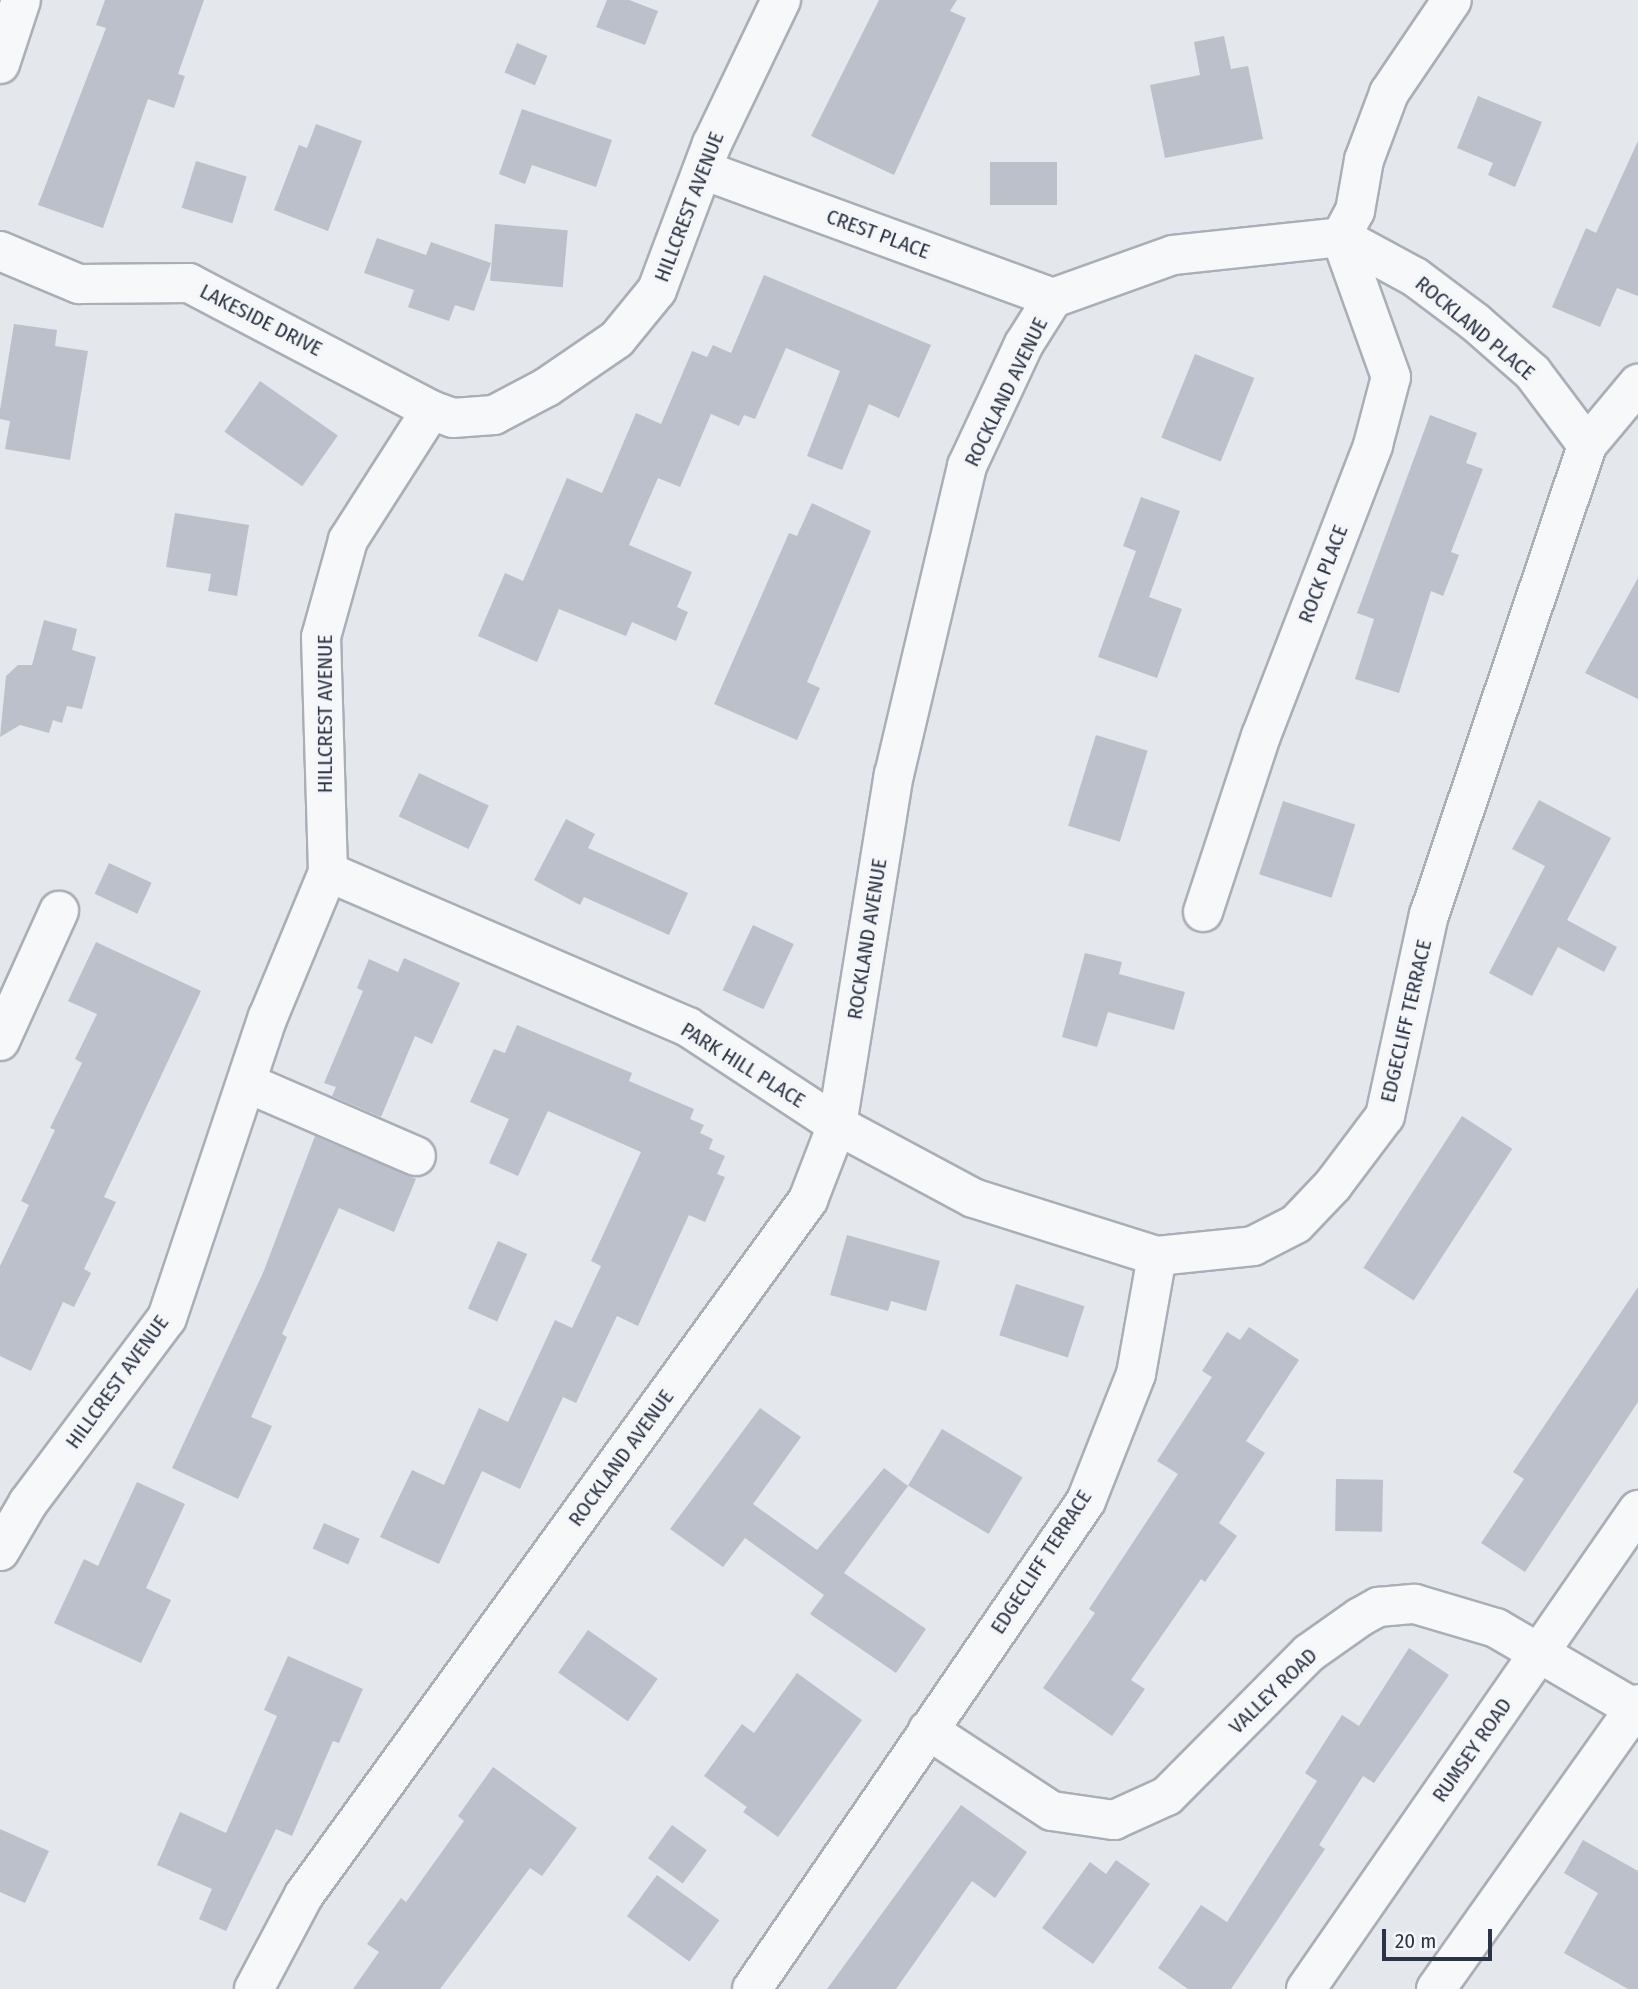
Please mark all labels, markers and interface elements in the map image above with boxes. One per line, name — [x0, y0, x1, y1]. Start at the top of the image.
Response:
street label: HILLCREST AVENUE — [649, 129, 729, 285]
street label: CREST PLACE — [823, 204, 933, 264]
street label: ROCKLAND PLACE — [1410, 271, 1540, 385]
street label: LAKESIDE DRIVE — [196, 278, 326, 362]
street label: ROCKLAND AVENUE — [959, 313, 1053, 471]
street label: ROCK PLACE — [1293, 522, 1353, 626]
street label: HILLCREST AVENUE — [312, 635, 338, 793]
street label: ROCKLAND AVENUE — [842, 857, 892, 1021]
street label: EDGECLIFF TERRACE — [1375, 937, 1437, 1105]
street label: PARK HILL PLACE — [676, 1017, 810, 1113]
street label: HILLCREST AVENUE — [60, 1310, 174, 1454]
street label: ROCKLAND AVENUE — [563, 1385, 679, 1531]
street label: EDGECLIFF TERRACE — [985, 1485, 1097, 1639]
street label: VALLEY ROAD — [1224, 1643, 1322, 1739]
street label: RUMSEY ROAD — [1427, 1693, 1517, 1807]
scale bar — [1386, 1916, 1496, 1960]
text: 20 m — [1395, 1928, 1436, 1954]

